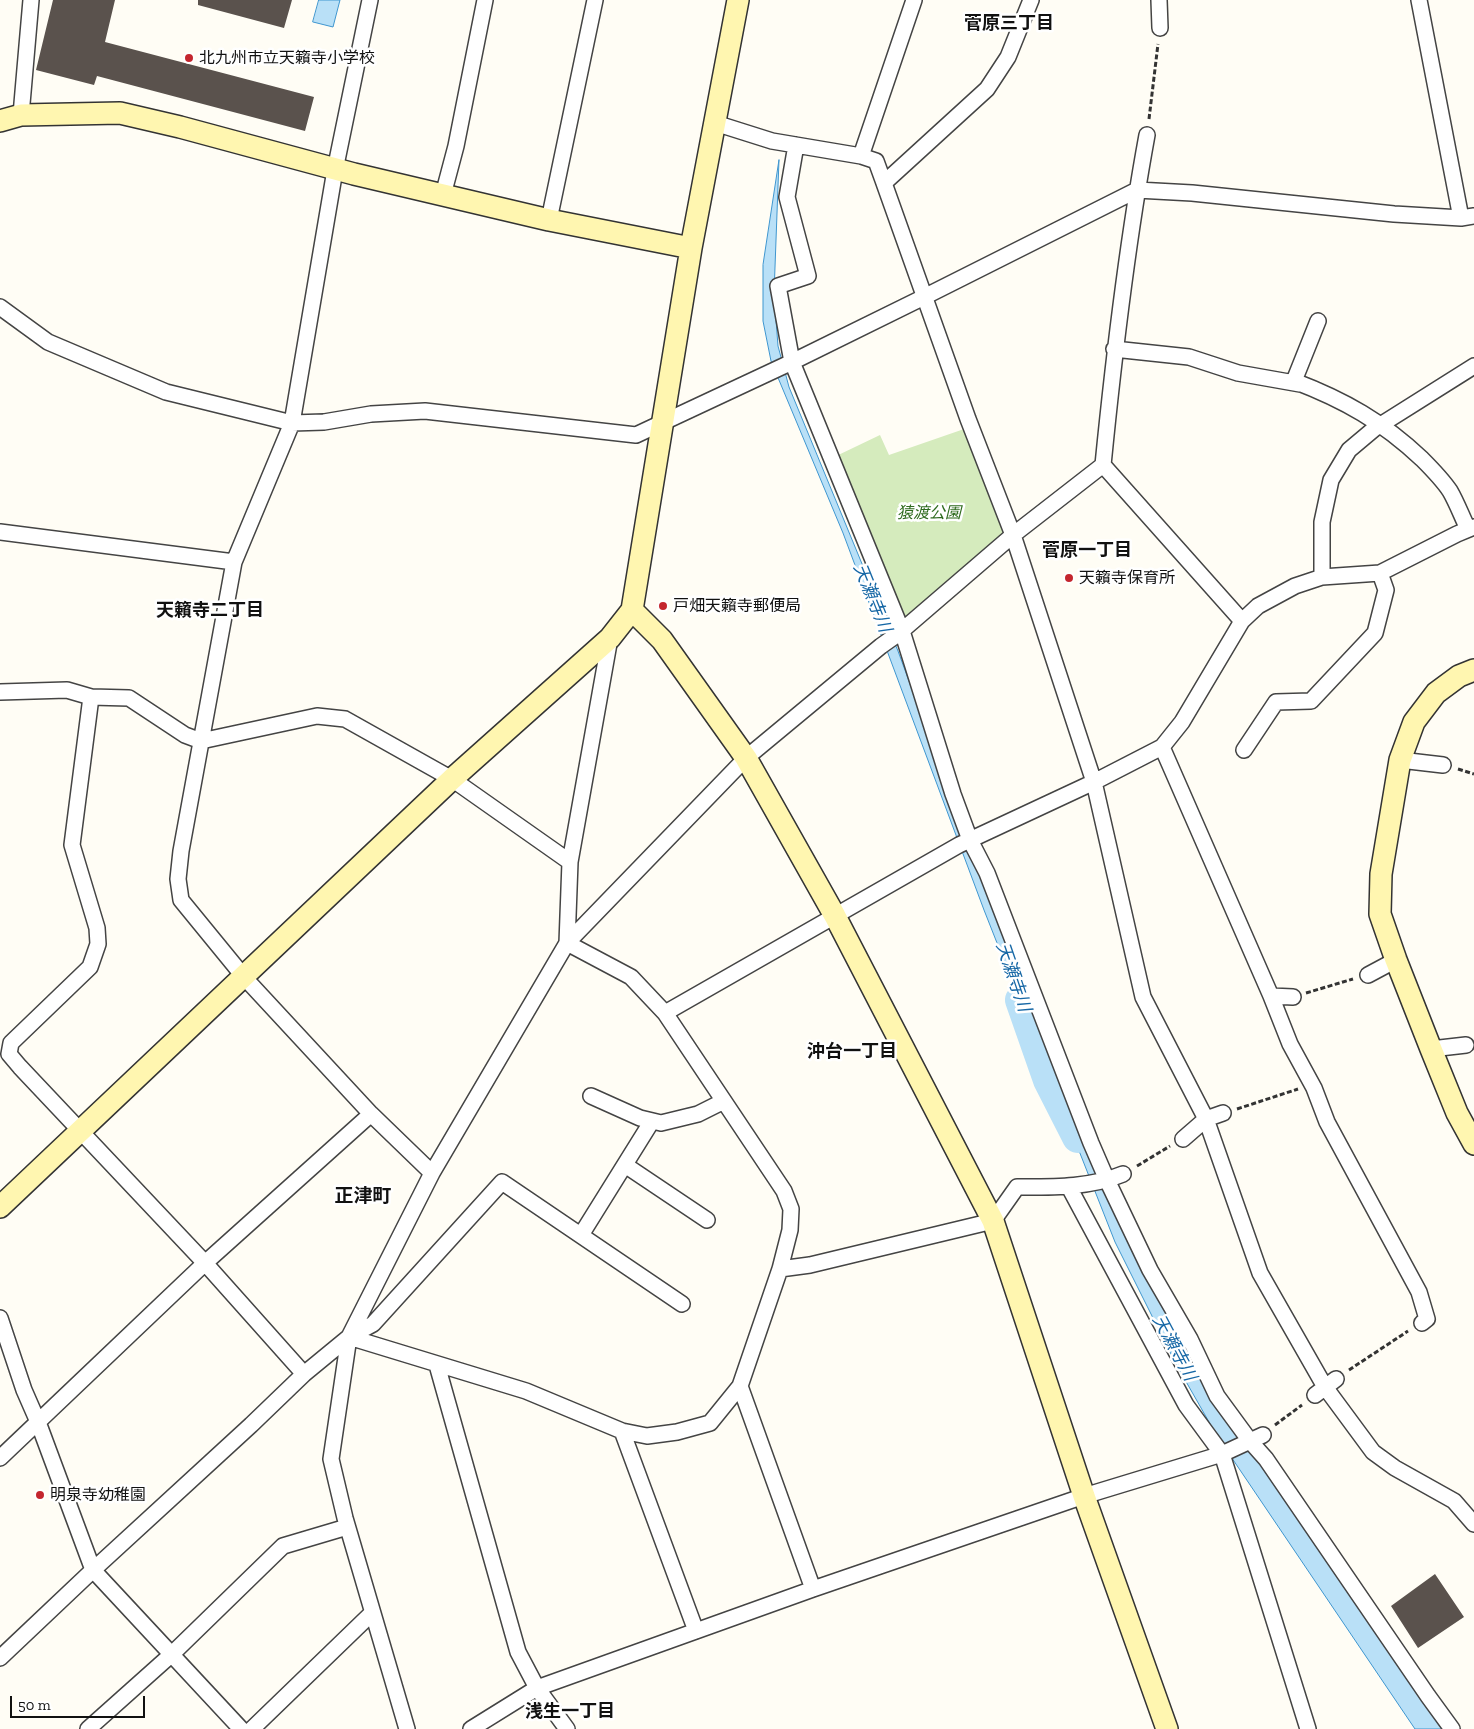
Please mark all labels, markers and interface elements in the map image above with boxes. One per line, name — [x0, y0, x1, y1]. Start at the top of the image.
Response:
district label: 菅原三丁目 — [964, 13, 1054, 35]
place label: 北九州市立天籟寺小学校 — [199, 48, 375, 68]
marker: 北九州市立天籟寺小学校 — [183, 52, 195, 64]
park label: 猿渡公園 — [897, 503, 961, 523]
district label: 菅原一丁目 — [1042, 540, 1132, 562]
water label: 天瀬寺川 — [849, 561, 895, 635]
place label: 天籟寺保育所 — [1079, 568, 1175, 588]
marker: 天籟寺保育所 — [1063, 572, 1075, 584]
place label: 戸畑天籟寺郵便局 — [673, 596, 801, 616]
district label: 天籟寺二丁目 — [156, 600, 264, 622]
marker: 戸畑天籟寺郵便局 — [657, 600, 669, 612]
water label: 天瀬寺川 — [991, 939, 1035, 1015]
district label: 沖台一丁目 — [807, 1041, 897, 1063]
district label: 正津町 — [335, 1186, 391, 1208]
water label: 天瀬寺川 — [1148, 1311, 1200, 1385]
place label: 明泉寺幼稚園 — [50, 1485, 146, 1505]
marker: 明泉寺幼稚園 — [34, 1489, 46, 1501]
scale bar — [12, 1686, 148, 1718]
text: 50 m — [18, 1696, 51, 1714]
district label: 浅生一丁目 — [525, 1701, 615, 1723]

